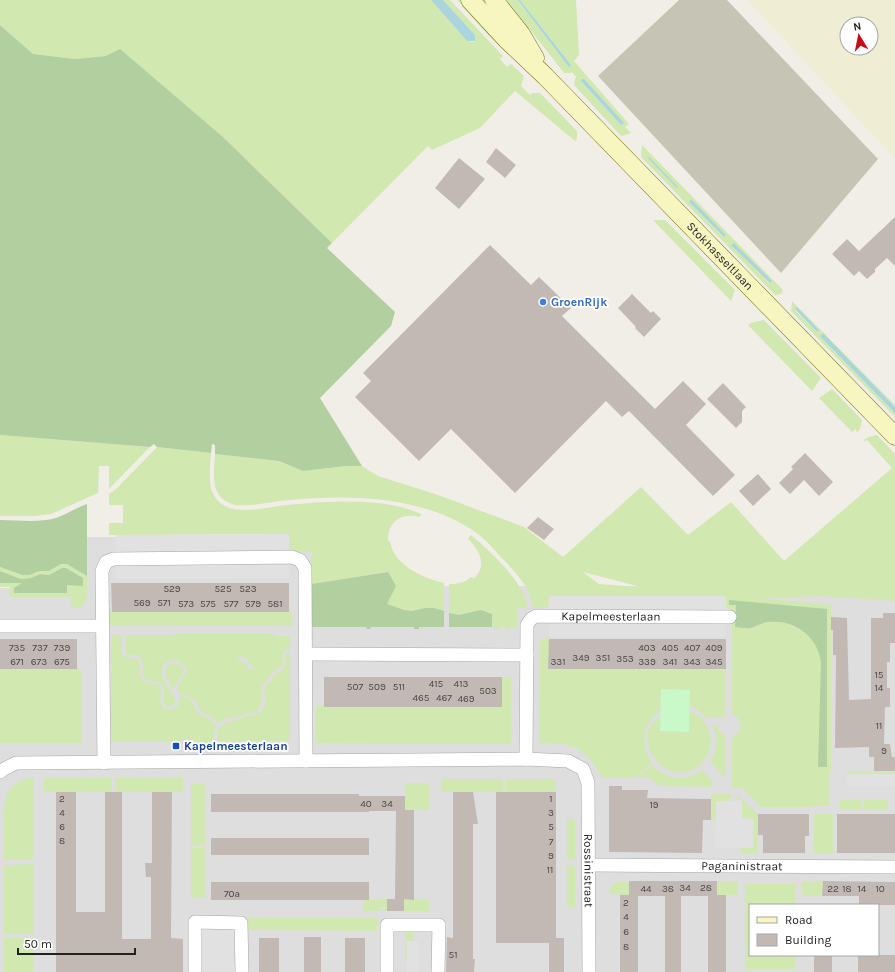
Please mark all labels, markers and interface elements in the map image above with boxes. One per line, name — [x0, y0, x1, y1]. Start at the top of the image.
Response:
north arrow — [839, 16, 879, 56]
text: N — [852, 20, 862, 34]
street label: Stokhasseltlaan — [684, 219, 756, 293]
place label: GroenRijk — [551, 295, 607, 309]
marker: GroenRijk — [538, 297, 548, 307]
house number: 529 — [163, 583, 181, 595]
house number: 525 — [214, 583, 232, 595]
house number: 523 — [239, 583, 257, 595]
house number: 569 — [133, 597, 151, 609]
house number: 571 — [157, 597, 171, 609]
house number: 573 — [178, 598, 194, 610]
house number: 575 — [200, 598, 216, 610]
house number: 577 — [223, 598, 239, 610]
house number: 579 — [245, 598, 261, 610]
house number: 581 — [267, 598, 283, 610]
street label: Kapelmeesterlaan — [561, 609, 661, 624]
house number: 735 — [9, 642, 25, 654]
house number: 737 — [32, 642, 48, 654]
house number: 739 — [54, 642, 70, 654]
house number: 403 — [638, 642, 656, 654]
house number: 405 — [661, 642, 679, 654]
house number: 407 — [684, 642, 700, 654]
house number: 409 — [705, 642, 723, 654]
house number: 349 — [572, 652, 590, 664]
house number: 351 — [596, 652, 610, 664]
house number: 353 — [616, 653, 634, 665]
house number: 671 — [10, 656, 24, 668]
house number: 673 — [31, 656, 47, 668]
house number: 675 — [54, 656, 70, 668]
house number: 331 — [550, 656, 566, 668]
house number: 339 — [638, 656, 656, 668]
house number: 341 — [663, 656, 677, 668]
house number: 343 — [683, 656, 701, 668]
house number: 345 — [705, 656, 723, 668]
house number: 15 — [875, 669, 884, 681]
house number: 415 — [429, 678, 444, 690]
house number: 413 — [454, 678, 468, 690]
house number: 507 — [347, 681, 363, 693]
house number: 509 — [368, 681, 386, 693]
house number: 511 — [393, 681, 405, 693]
house number: 14 — [875, 682, 884, 694]
house number: 503 — [479, 685, 497, 697]
house number: 465 — [413, 692, 430, 704]
house number: 467 — [436, 692, 452, 704]
house number: 469 — [457, 693, 475, 705]
house number: 11 — [876, 720, 882, 732]
place label: Kapelmeesterlaan — [184, 739, 288, 753]
marker: Kapelmeesterlaan — [171, 741, 181, 751]
house number: 9 — [881, 745, 887, 757]
house number: 2 — [59, 793, 65, 805]
house number: 1 — [549, 793, 553, 805]
house number: 40 — [360, 798, 372, 810]
house number: 34 — [381, 798, 393, 810]
house number: 19 — [649, 799, 659, 811]
house number: 4 — [59, 807, 65, 819]
house number: 3 — [548, 807, 554, 819]
house number: 6 — [59, 821, 65, 833]
house number: 5 — [548, 821, 554, 833]
street label: Rossinistraat — [581, 834, 596, 908]
house number: 8 — [59, 835, 65, 847]
house number: 7 — [549, 836, 554, 848]
house number: 9 — [548, 850, 554, 862]
street label: Paganinistraat — [701, 859, 783, 873]
house number: 11 — [547, 864, 553, 876]
house number: 34 — [679, 882, 691, 894]
house number: 28 — [700, 882, 712, 894]
house number: 44 — [640, 883, 652, 895]
house number: 38 — [662, 883, 674, 895]
house number: 22 — [827, 883, 839, 895]
house number: 18 — [842, 883, 852, 895]
house number: 14 — [858, 883, 867, 895]
house number: 10 — [875, 883, 885, 895]
house number: 70a — [224, 888, 240, 900]
house number: 2 — [623, 897, 629, 909]
legend — [749, 904, 879, 956]
house number: 4 — [623, 911, 629, 923]
text: Road — [785, 913, 813, 927]
house number: 6 — [623, 926, 629, 938]
scale bar — [18, 930, 135, 956]
text: Building — [785, 933, 832, 947]
text: 50 m — [24, 937, 52, 951]
house number: 8 — [623, 941, 629, 953]
house number: 51 — [449, 949, 457, 961]

